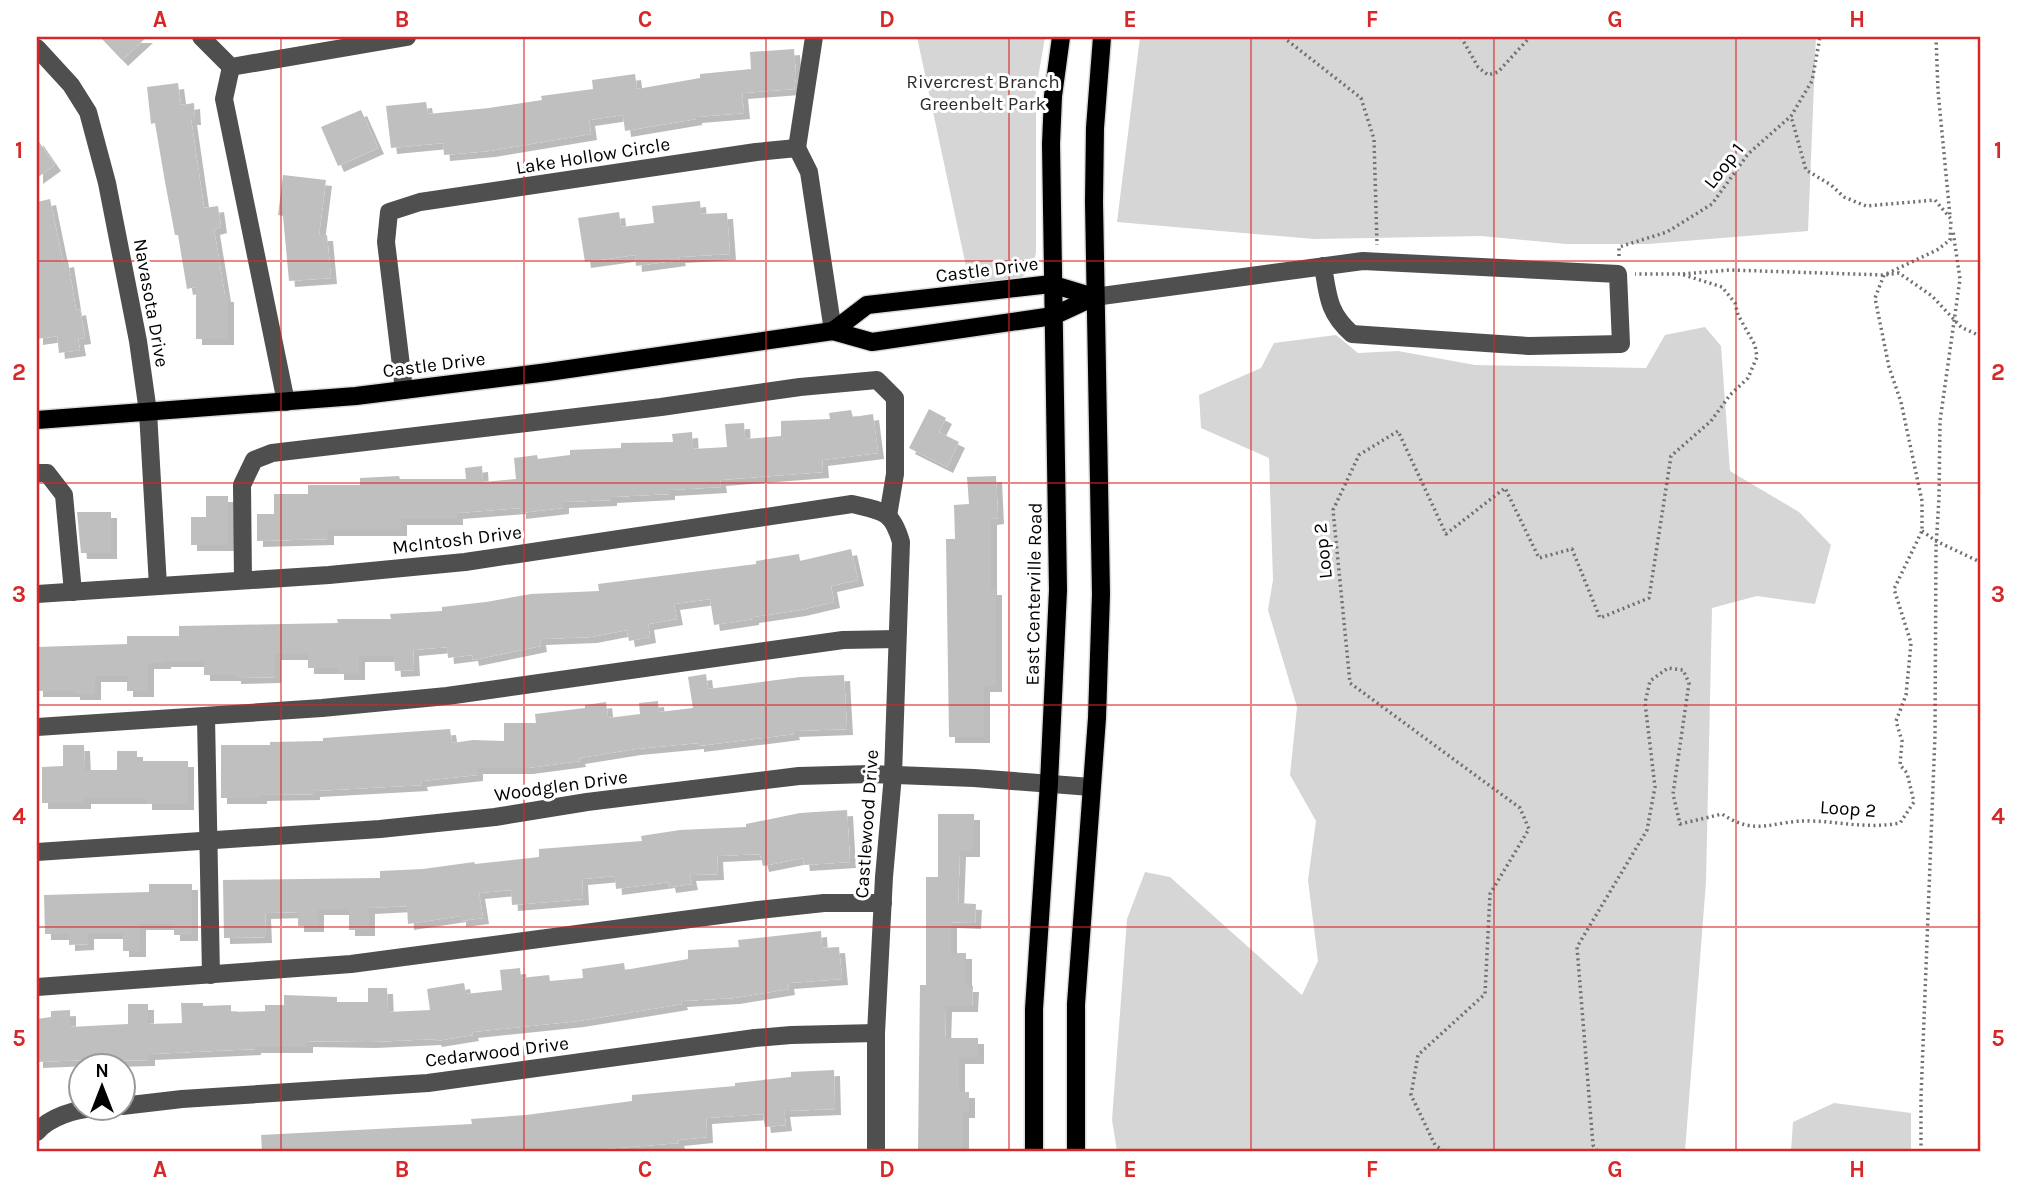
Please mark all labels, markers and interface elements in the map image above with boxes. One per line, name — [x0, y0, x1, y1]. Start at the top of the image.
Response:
text: A — [153, 6, 167, 33]
text: B — [395, 6, 409, 33]
text: C — [638, 6, 652, 33]
text: D — [879, 6, 895, 33]
text: E — [1123, 6, 1137, 33]
text: F — [1366, 6, 1378, 33]
text: G — [1607, 6, 1623, 33]
text: H — [1849, 6, 1865, 33]
park label: Rivercrest Branch Greenbelt Park — [906, 71, 1060, 115]
street label: Lake Hollow Circle — [514, 133, 672, 179]
text: 1 — [15, 137, 23, 164]
text: 1 — [1994, 137, 2002, 164]
street label: Loop 1 — [1699, 139, 1749, 193]
street label: Navasota Drive — [129, 237, 173, 369]
street label: Castle Drive — [934, 253, 1040, 287]
street label: Castle Drive — [381, 348, 487, 382]
text: 2 — [12, 359, 26, 386]
text: 2 — [1991, 359, 2005, 386]
street label: East Centerville Road — [1021, 502, 1047, 686]
street label: McIntosh Drive — [391, 521, 523, 559]
street label: Loop 2 — [1309, 522, 1337, 580]
text: 3 — [12, 581, 26, 608]
text: 3 — [1991, 581, 2005, 608]
street label: Castlewood Drive — [851, 749, 883, 899]
street label: Woodglen Drive — [493, 766, 629, 806]
street label: Loop 2 — [1819, 796, 1877, 822]
text: 4 — [12, 803, 26, 830]
text: 4 — [1991, 803, 2005, 830]
text: 5 — [12, 1025, 26, 1052]
text: 5 — [1991, 1025, 2005, 1052]
street label: Cedarwood Drive — [424, 1032, 570, 1072]
north arrow — [66, 1052, 136, 1122]
text: N — [95, 1060, 109, 1082]
text: A — [153, 1156, 167, 1183]
text: B — [395, 1156, 409, 1183]
text: C — [638, 1156, 652, 1183]
text: D — [879, 1156, 895, 1183]
text: E — [1123, 1156, 1137, 1183]
text: F — [1366, 1156, 1378, 1183]
text: G — [1607, 1156, 1623, 1183]
text: H — [1849, 1156, 1865, 1183]

